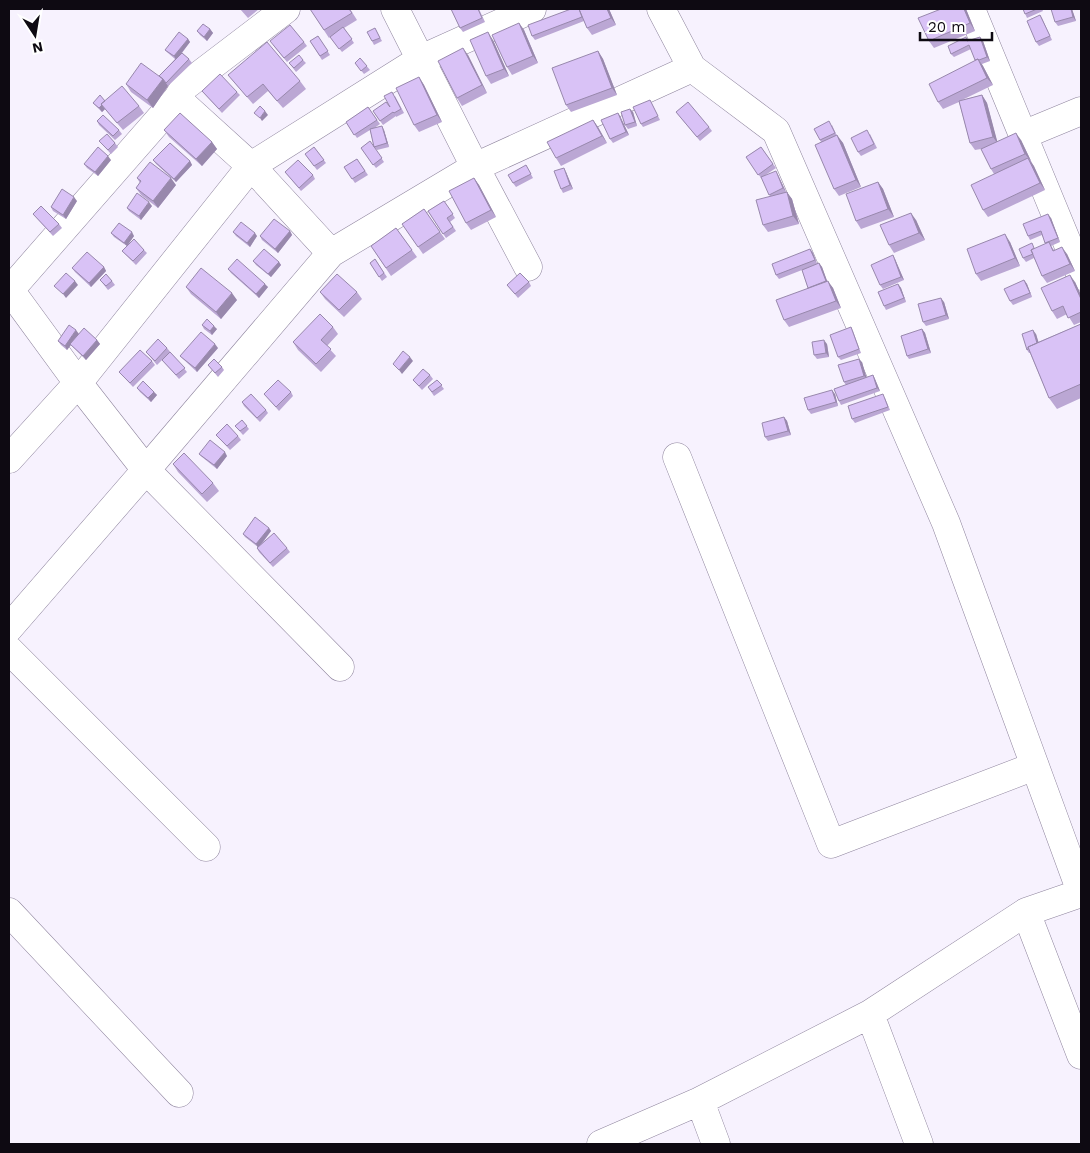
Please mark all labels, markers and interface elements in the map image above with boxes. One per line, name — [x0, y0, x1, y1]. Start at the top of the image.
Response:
north arrow — [10, 10, 60, 60]
scale bar — [920, 10, 992, 42]
text: 20 m — [928, 18, 966, 36]
text: N — [31, 39, 44, 57]

